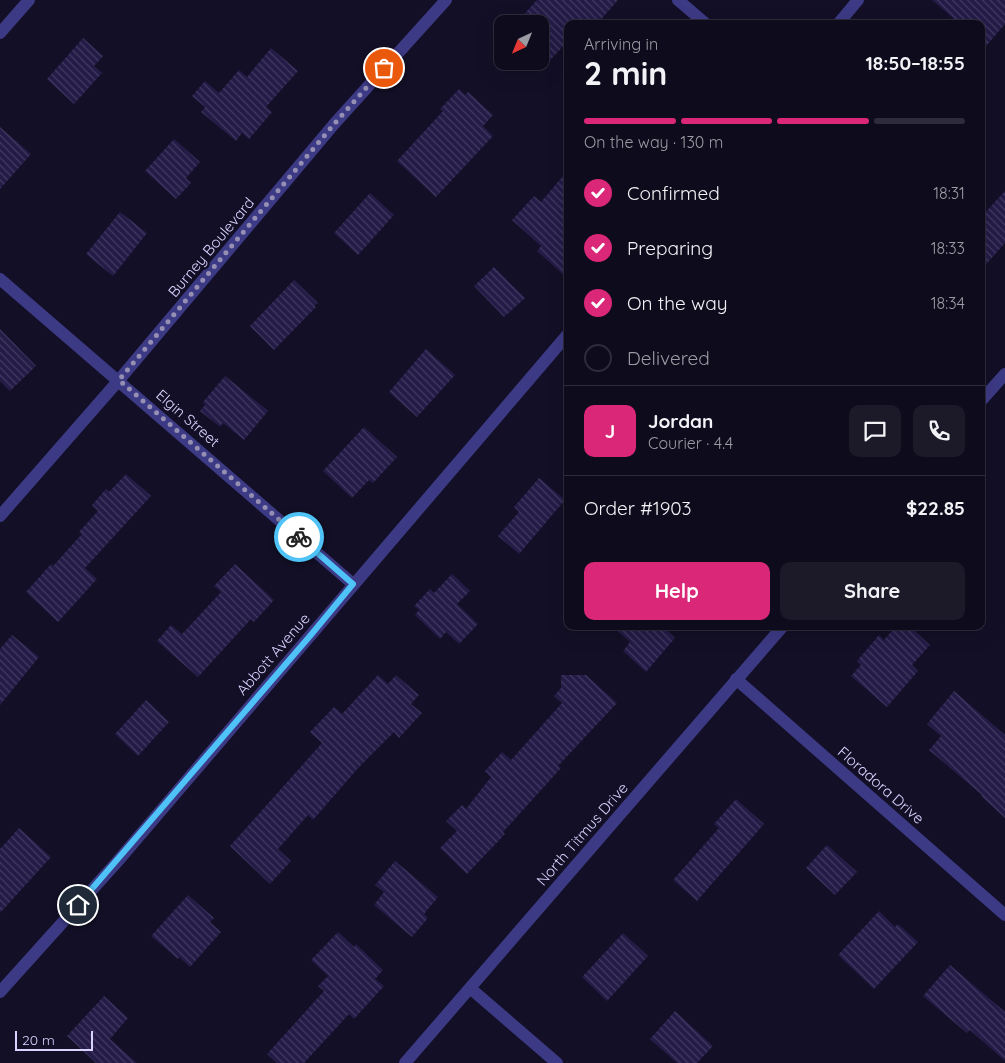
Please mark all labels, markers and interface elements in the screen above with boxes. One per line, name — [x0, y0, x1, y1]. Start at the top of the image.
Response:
north arrow — [494, 15, 549, 70]
map controls — [494, 15, 549, 70]
text: Arriving in — [584, 34, 658, 54]
pin — [363, 47, 405, 89]
text: 18:50–18:55 — [865, 51, 965, 75]
text: 2 min — [584, 53, 667, 93]
icon: bag — [370, 54, 398, 82]
text: On the way · 130 m — [584, 132, 723, 152]
icon: check — [584, 179, 612, 207]
text: Confirmed — [627, 181, 720, 205]
text: 18:31 — [933, 183, 965, 203]
street label: Burney Boulevard — [164, 193, 258, 301]
icon: check — [584, 234, 612, 262]
text: Preparing — [627, 236, 713, 260]
text: 18:33 — [931, 238, 965, 258]
icon: check — [584, 289, 612, 317]
text: On the way — [627, 291, 728, 315]
text: 18:34 — [931, 293, 965, 313]
text: Delivered — [627, 346, 710, 370]
street label: Elgin Street — [152, 385, 224, 451]
button: chat — [849, 405, 901, 457]
button: phone — [913, 405, 965, 457]
text: Jordan — [648, 409, 713, 433]
text: J — [605, 419, 615, 443]
text: Courier · 4.4 — [648, 433, 733, 453]
text: Order #1903 — [584, 496, 692, 520]
text: $22.85 — [906, 496, 965, 520]
courier — [274, 512, 324, 562]
icon: bike — [285, 523, 313, 551]
button: Help — [584, 562, 770, 620]
button: Share — [780, 562, 965, 620]
street label: Abbott Avenue — [232, 609, 314, 699]
street label: Floradora Drive — [834, 742, 928, 828]
street label: North Titmus Drive — [532, 779, 632, 889]
pin — [57, 884, 99, 926]
icon: home — [64, 891, 92, 919]
scale bar — [15, 1028, 92, 1051]
text: 20 m — [22, 1031, 55, 1049]

